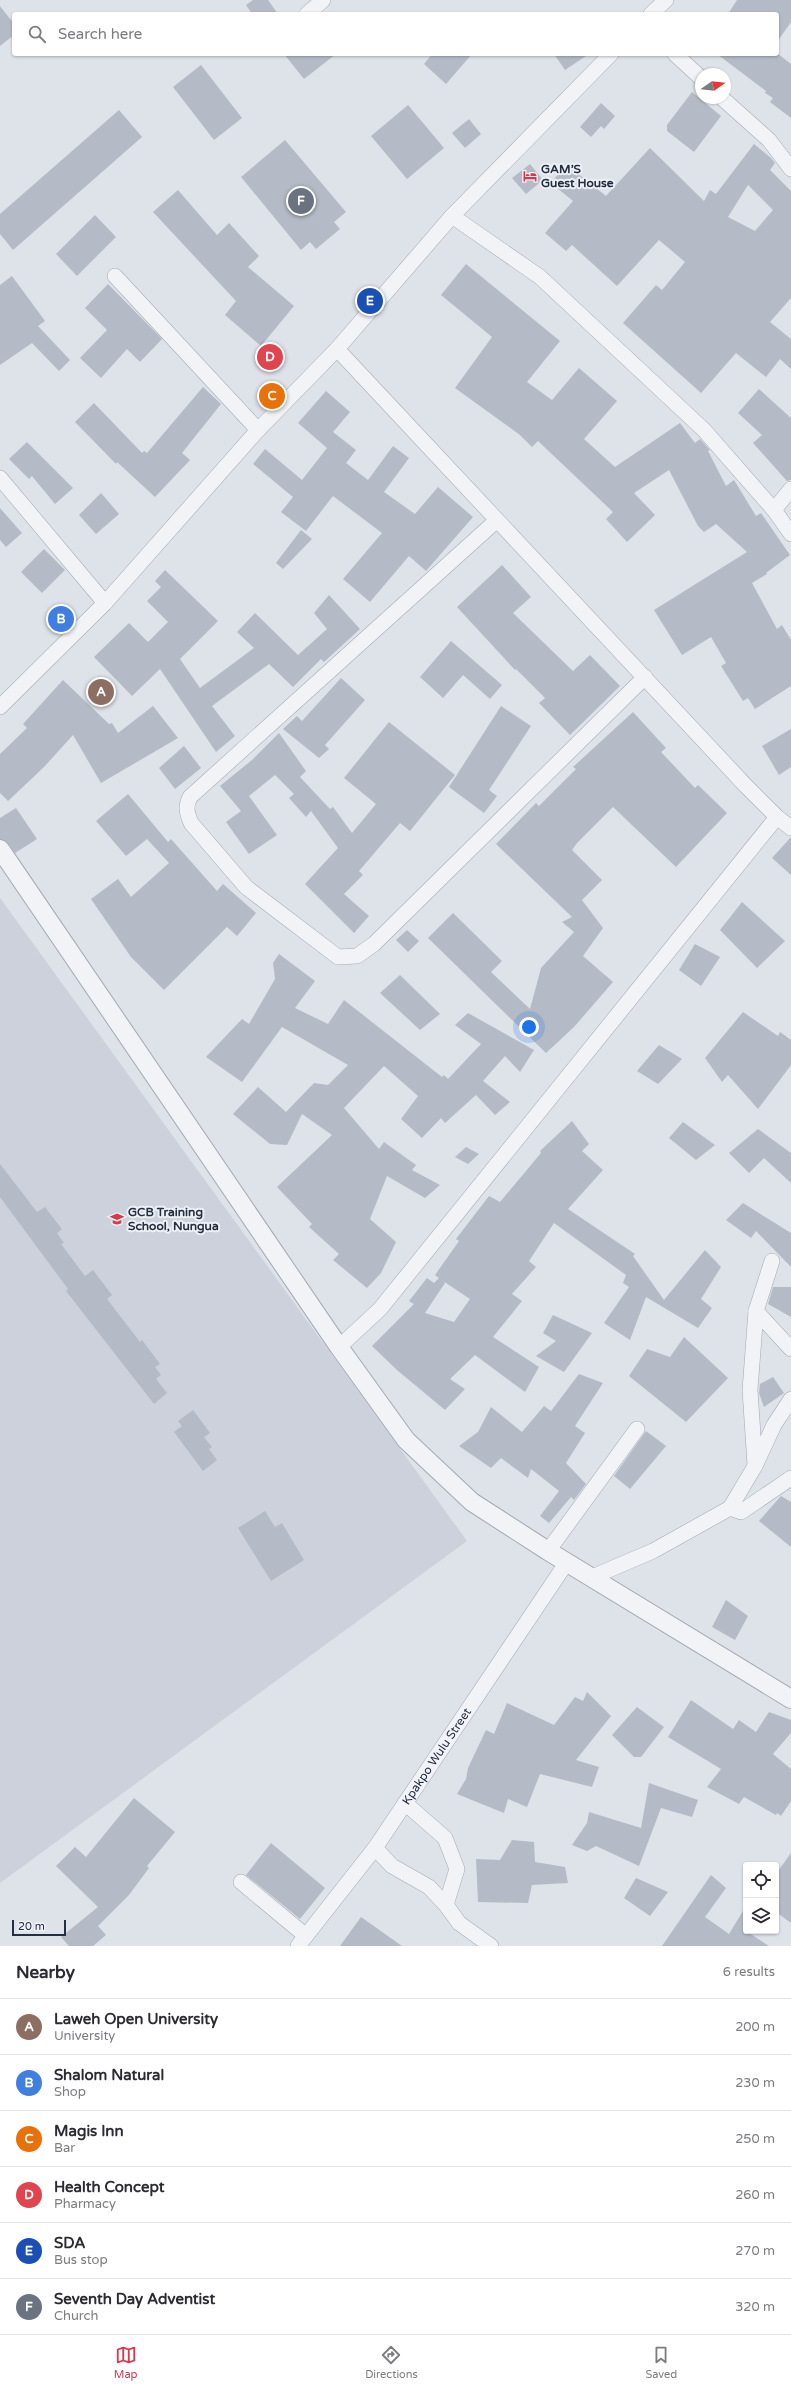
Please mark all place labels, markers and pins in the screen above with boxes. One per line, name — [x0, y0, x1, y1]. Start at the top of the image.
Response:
place label: GAM’S Guest House — [541, 162, 614, 190]
hotel icon: GAM’S Guest House — [522, 168, 538, 184]
pin: F — [288, 186, 314, 216]
pin: E — [357, 286, 383, 316]
pin: D — [257, 342, 283, 372]
pin: C — [259, 381, 285, 411]
pin: B — [48, 604, 74, 634]
pin: A — [88, 677, 114, 707]
place label: GCB Training School, Nungua — [128, 1205, 219, 1234]
school or university icon: GCB Training School, Nungua — [109, 1211, 125, 1227]

